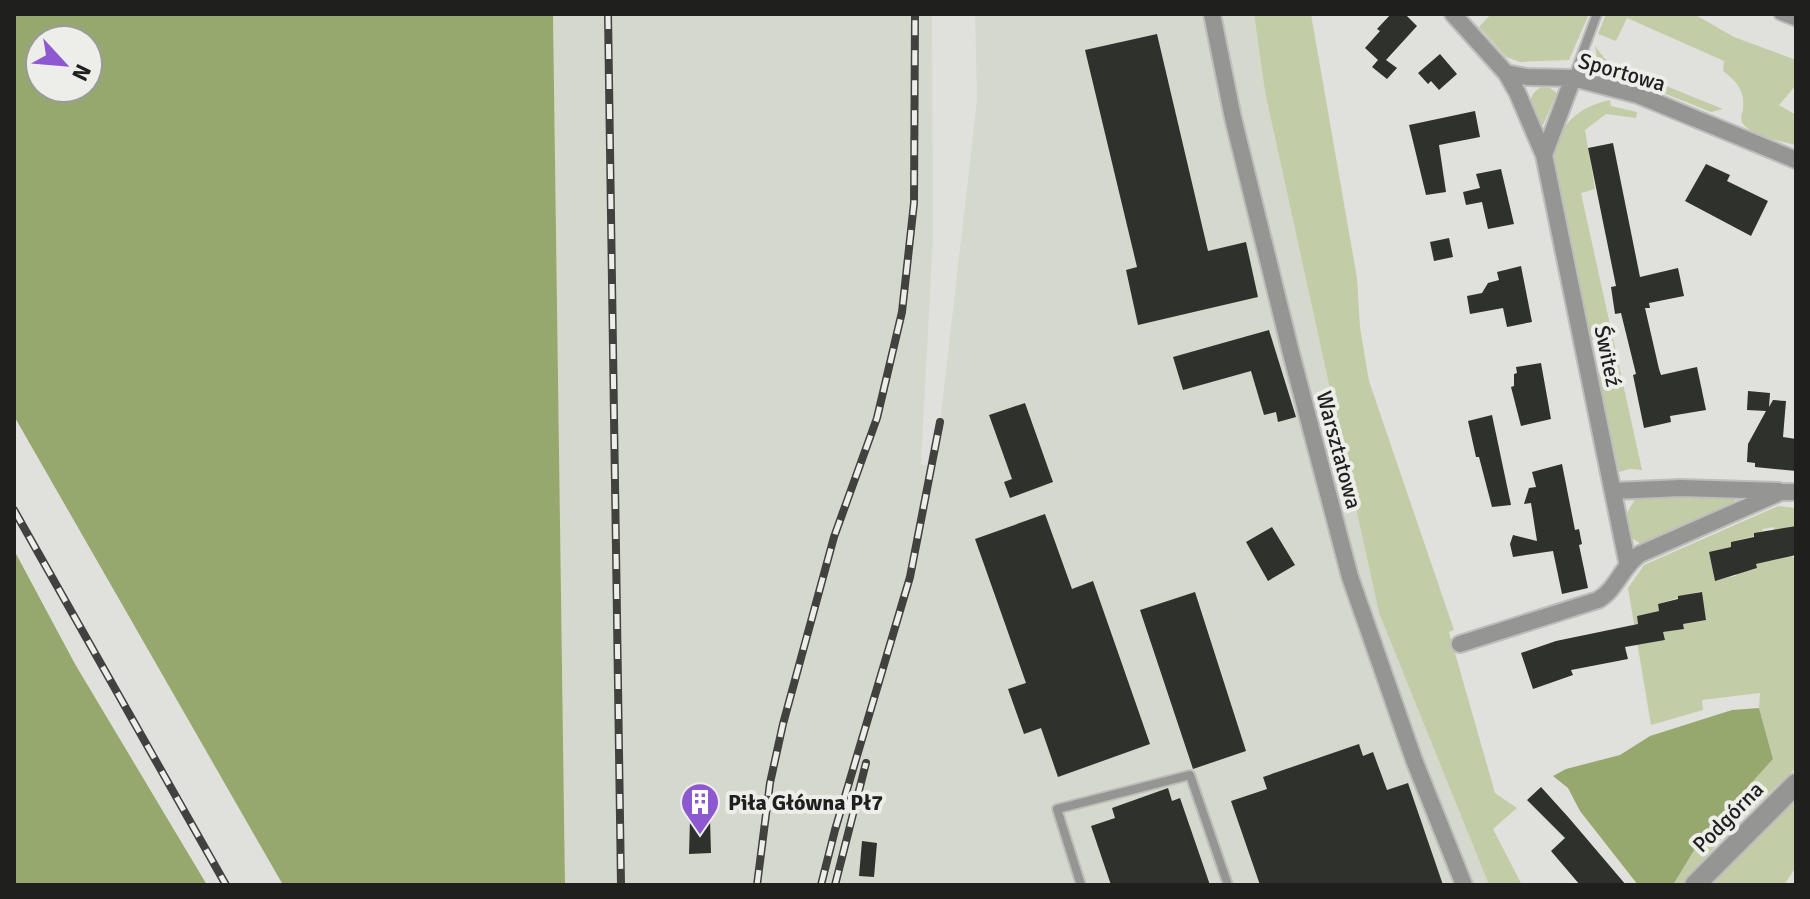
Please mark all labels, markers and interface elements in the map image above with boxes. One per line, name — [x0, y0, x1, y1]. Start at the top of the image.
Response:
north arrow — [24, 24, 104, 104]
street label: Sportowa — [1575, 47, 1669, 97]
text: N — [66, 60, 97, 85]
street label: Świteź — [1588, 323, 1628, 389]
street label: Warsztatowa — [1310, 388, 1368, 512]
street label: Podgórna — [1687, 776, 1769, 858]
building icon: Piła Główna Pł7 — [679, 781, 721, 836]
place label: Piła Główna Pł7 — [728, 789, 883, 816]

